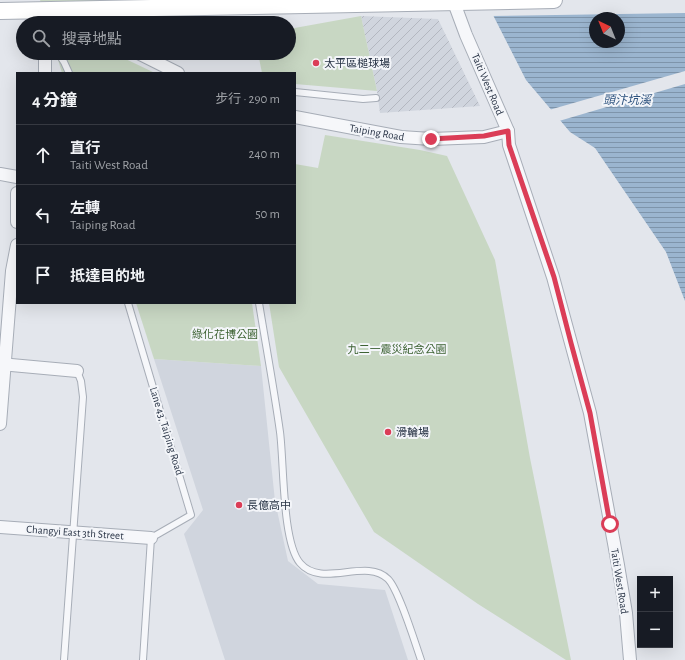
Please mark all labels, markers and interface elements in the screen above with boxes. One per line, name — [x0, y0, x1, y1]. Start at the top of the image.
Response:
north arrow — [589, 12, 625, 48]
search box — [16, 16, 296, 60]
icon: search — [30, 27, 52, 49]
text: 搜尋地點 — [62, 32, 122, 47]
street label: Taiti West Road — [470, 52, 506, 117]
place label: 太平區槌球場 — [324, 57, 390, 69]
marker: 太平區槌球場 — [311, 58, 321, 68]
text: 4 分鐘 — [32, 92, 77, 109]
text: 步行 · 290 m — [215, 93, 280, 106]
water label: 頭汴坑溪 — [603, 93, 653, 106]
street label: Taiping Road — [349, 122, 405, 143]
route end — [422, 130, 440, 148]
text: 直行 — [70, 141, 100, 156]
icon: ahead — [32, 144, 54, 166]
text: 240 m — [248, 148, 280, 161]
text: Taiti West Road — [70, 159, 148, 172]
text: 左轉 — [70, 201, 100, 216]
icon: left — [32, 204, 54, 226]
text: 50 m — [255, 208, 280, 221]
text: Taiping Road — [70, 219, 135, 232]
icon: arrive — [32, 264, 54, 286]
text: 抵達目的地 — [70, 269, 145, 284]
park label: 綠化花博公園 — [192, 328, 258, 340]
park label: 九二一震災紀念公園 — [348, 343, 447, 355]
street label: Lane 43, Taiping Road — [148, 386, 185, 477]
place label: 滑輪場 — [396, 426, 429, 438]
marker: 滑輪場 — [383, 427, 393, 437]
place label: 長億高中 — [247, 499, 291, 511]
marker: 長億高中 — [234, 500, 244, 510]
route start — [601, 515, 619, 533]
street label: Changyi East 3th Street — [26, 524, 125, 541]
street label: Taiti West Road — [609, 548, 630, 615]
map controls — [637, 576, 673, 648]
button: + — [637, 576, 673, 612]
button: − — [637, 612, 673, 648]

